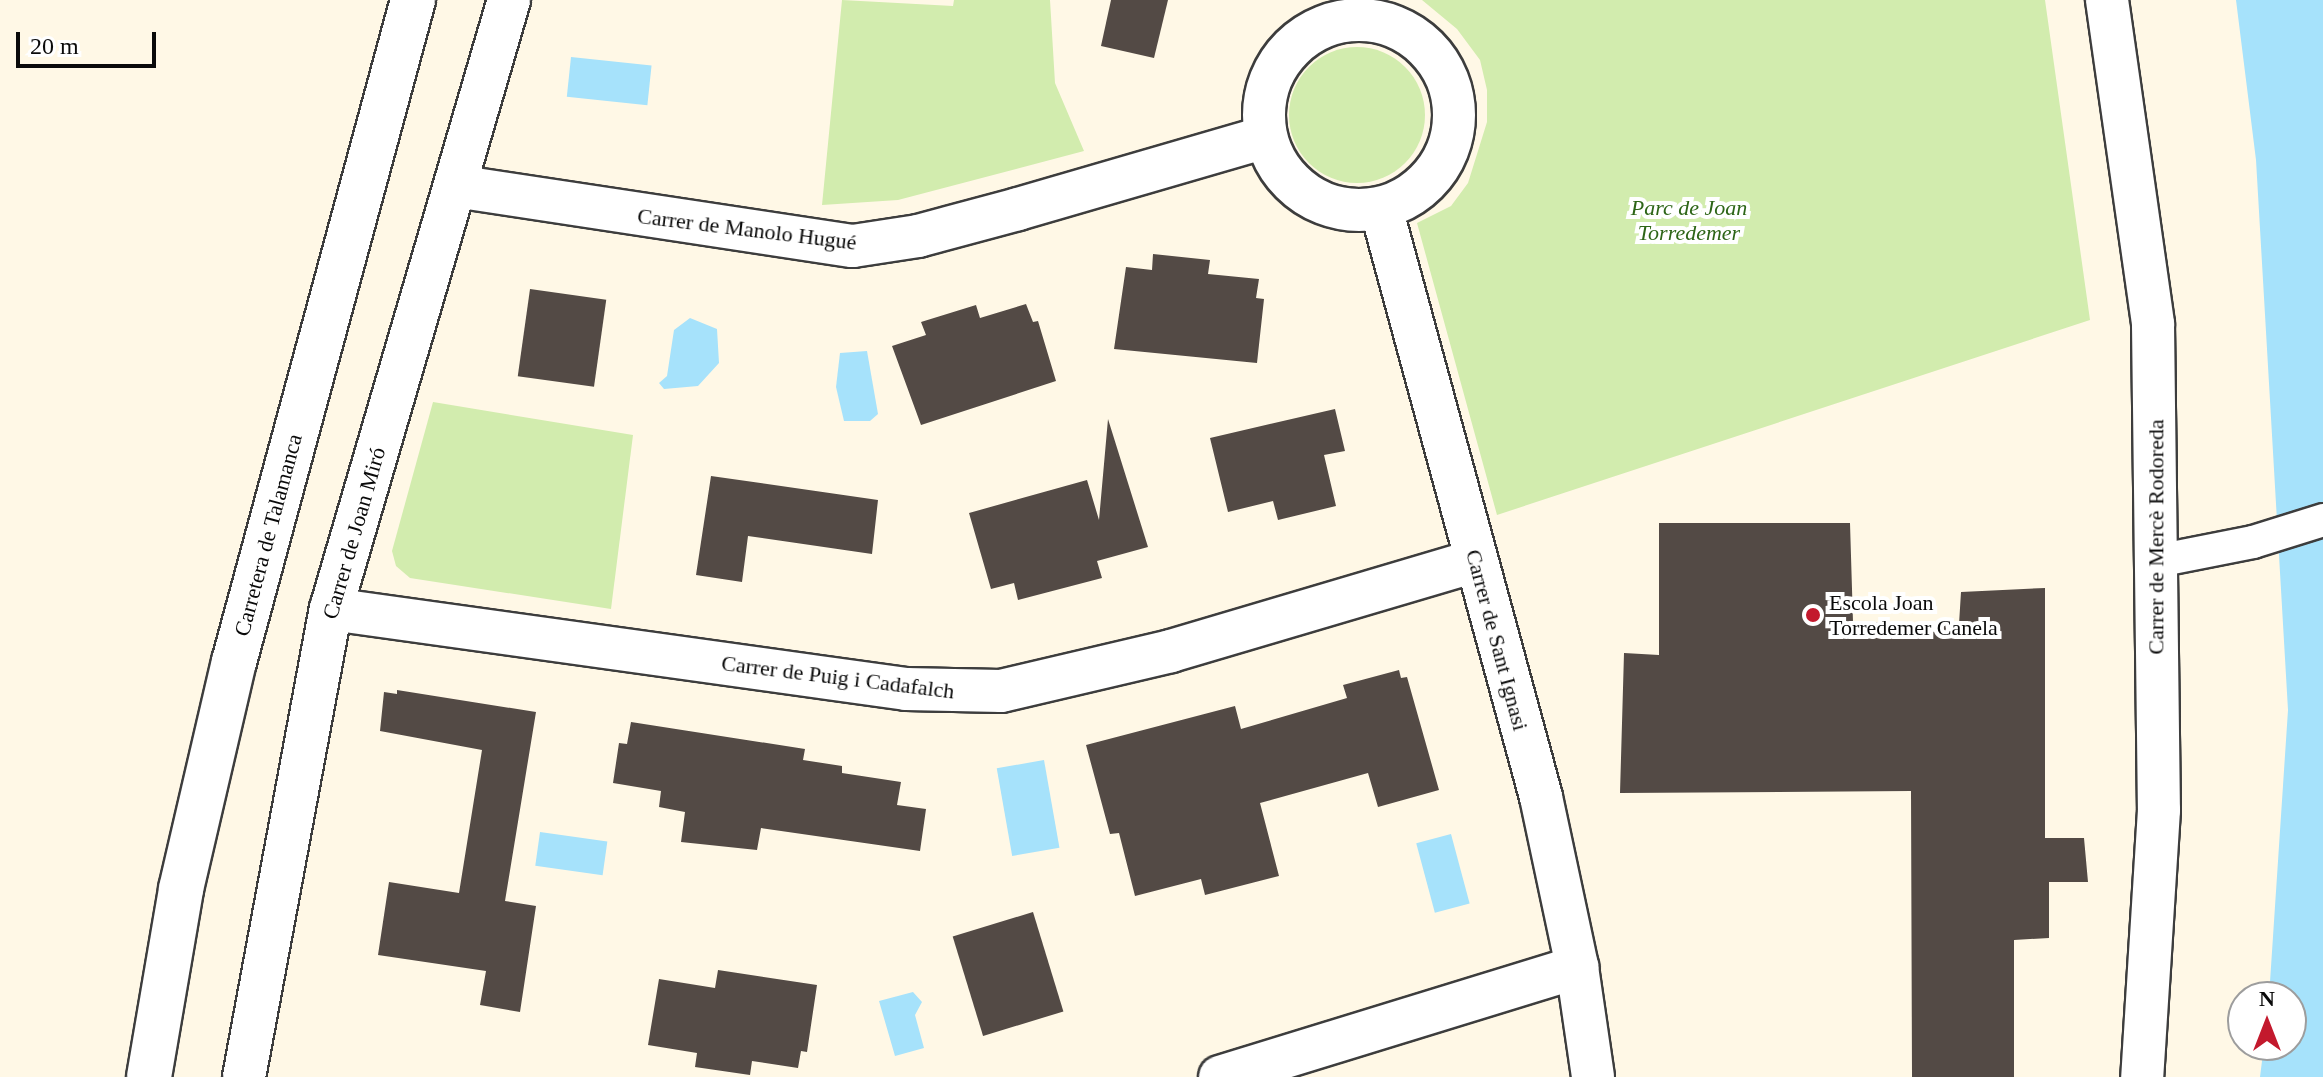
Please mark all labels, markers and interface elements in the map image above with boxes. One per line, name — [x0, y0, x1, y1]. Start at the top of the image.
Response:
scale bar — [20, 16, 160, 66]
text: 20 m — [30, 33, 79, 59]
park label: Parc de Joan Torredemer — [1631, 194, 1747, 246]
street label: Carrer de Manolo Hugué — [636, 202, 858, 256]
street label: Carrer de Mercè Rodoreda — [2143, 419, 2169, 655]
street label: Carretera de Talamanca — [228, 431, 308, 639]
street label: Carrer de Joan Miró — [317, 444, 391, 622]
street label: Carrer de Sant Ignasi — [1460, 547, 1534, 733]
place label: Escola Joan Torredemer Canela — [1829, 589, 1998, 640]
marker: Escola Joan Torredemer Canela — [1804, 606, 1822, 624]
street label: Carrer de Puig i Cadafalch — [720, 650, 956, 704]
north arrow — [2227, 981, 2307, 1061]
text: N — [2259, 986, 2275, 1011]

